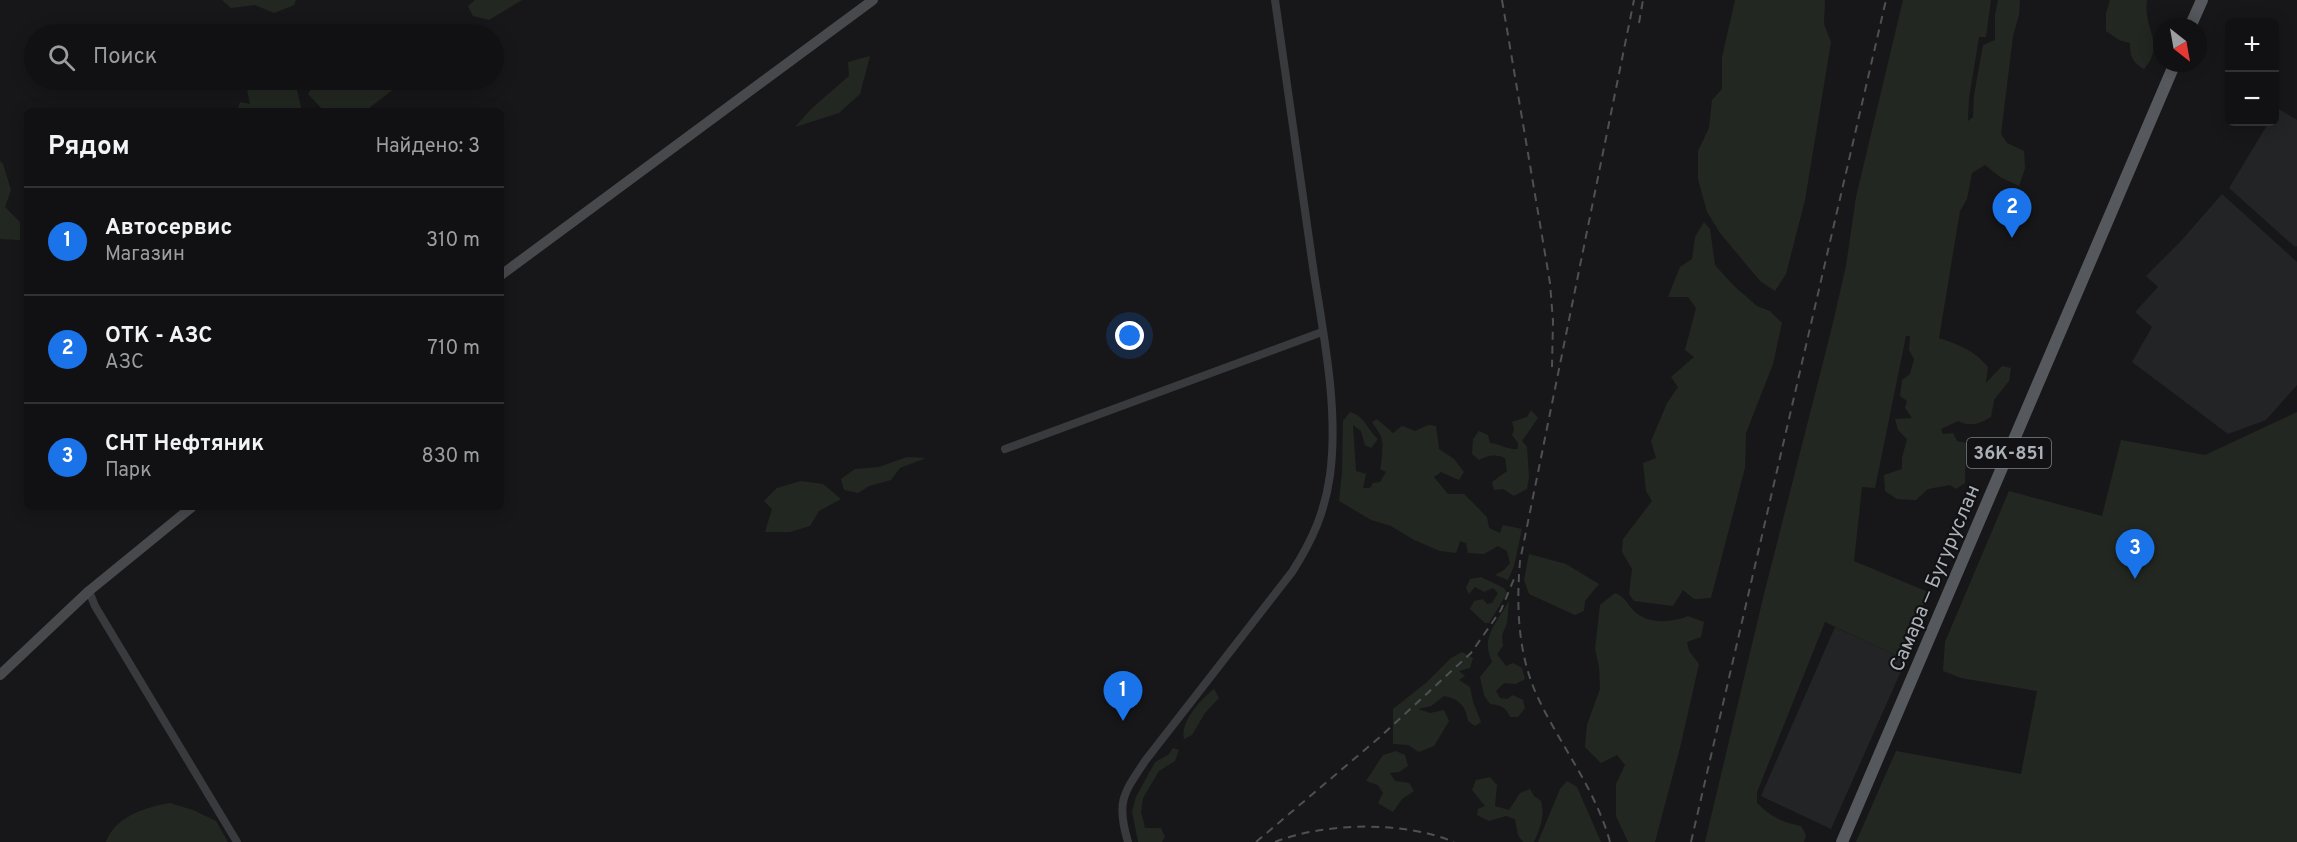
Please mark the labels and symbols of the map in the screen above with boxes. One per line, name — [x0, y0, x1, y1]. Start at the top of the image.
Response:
north arrow — [2153, 18, 2207, 72]
pin: 2 — [1992, 188, 2032, 238]
your location — [1115, 321, 1144, 350]
road number: 36К-851 — [1967, 438, 2051, 468]
street label: Самара — Бугуруслан — [1885, 481, 1987, 676]
pin: 3 — [2116, 530, 2154, 579]
pin: 1 — [1104, 672, 1142, 721]

